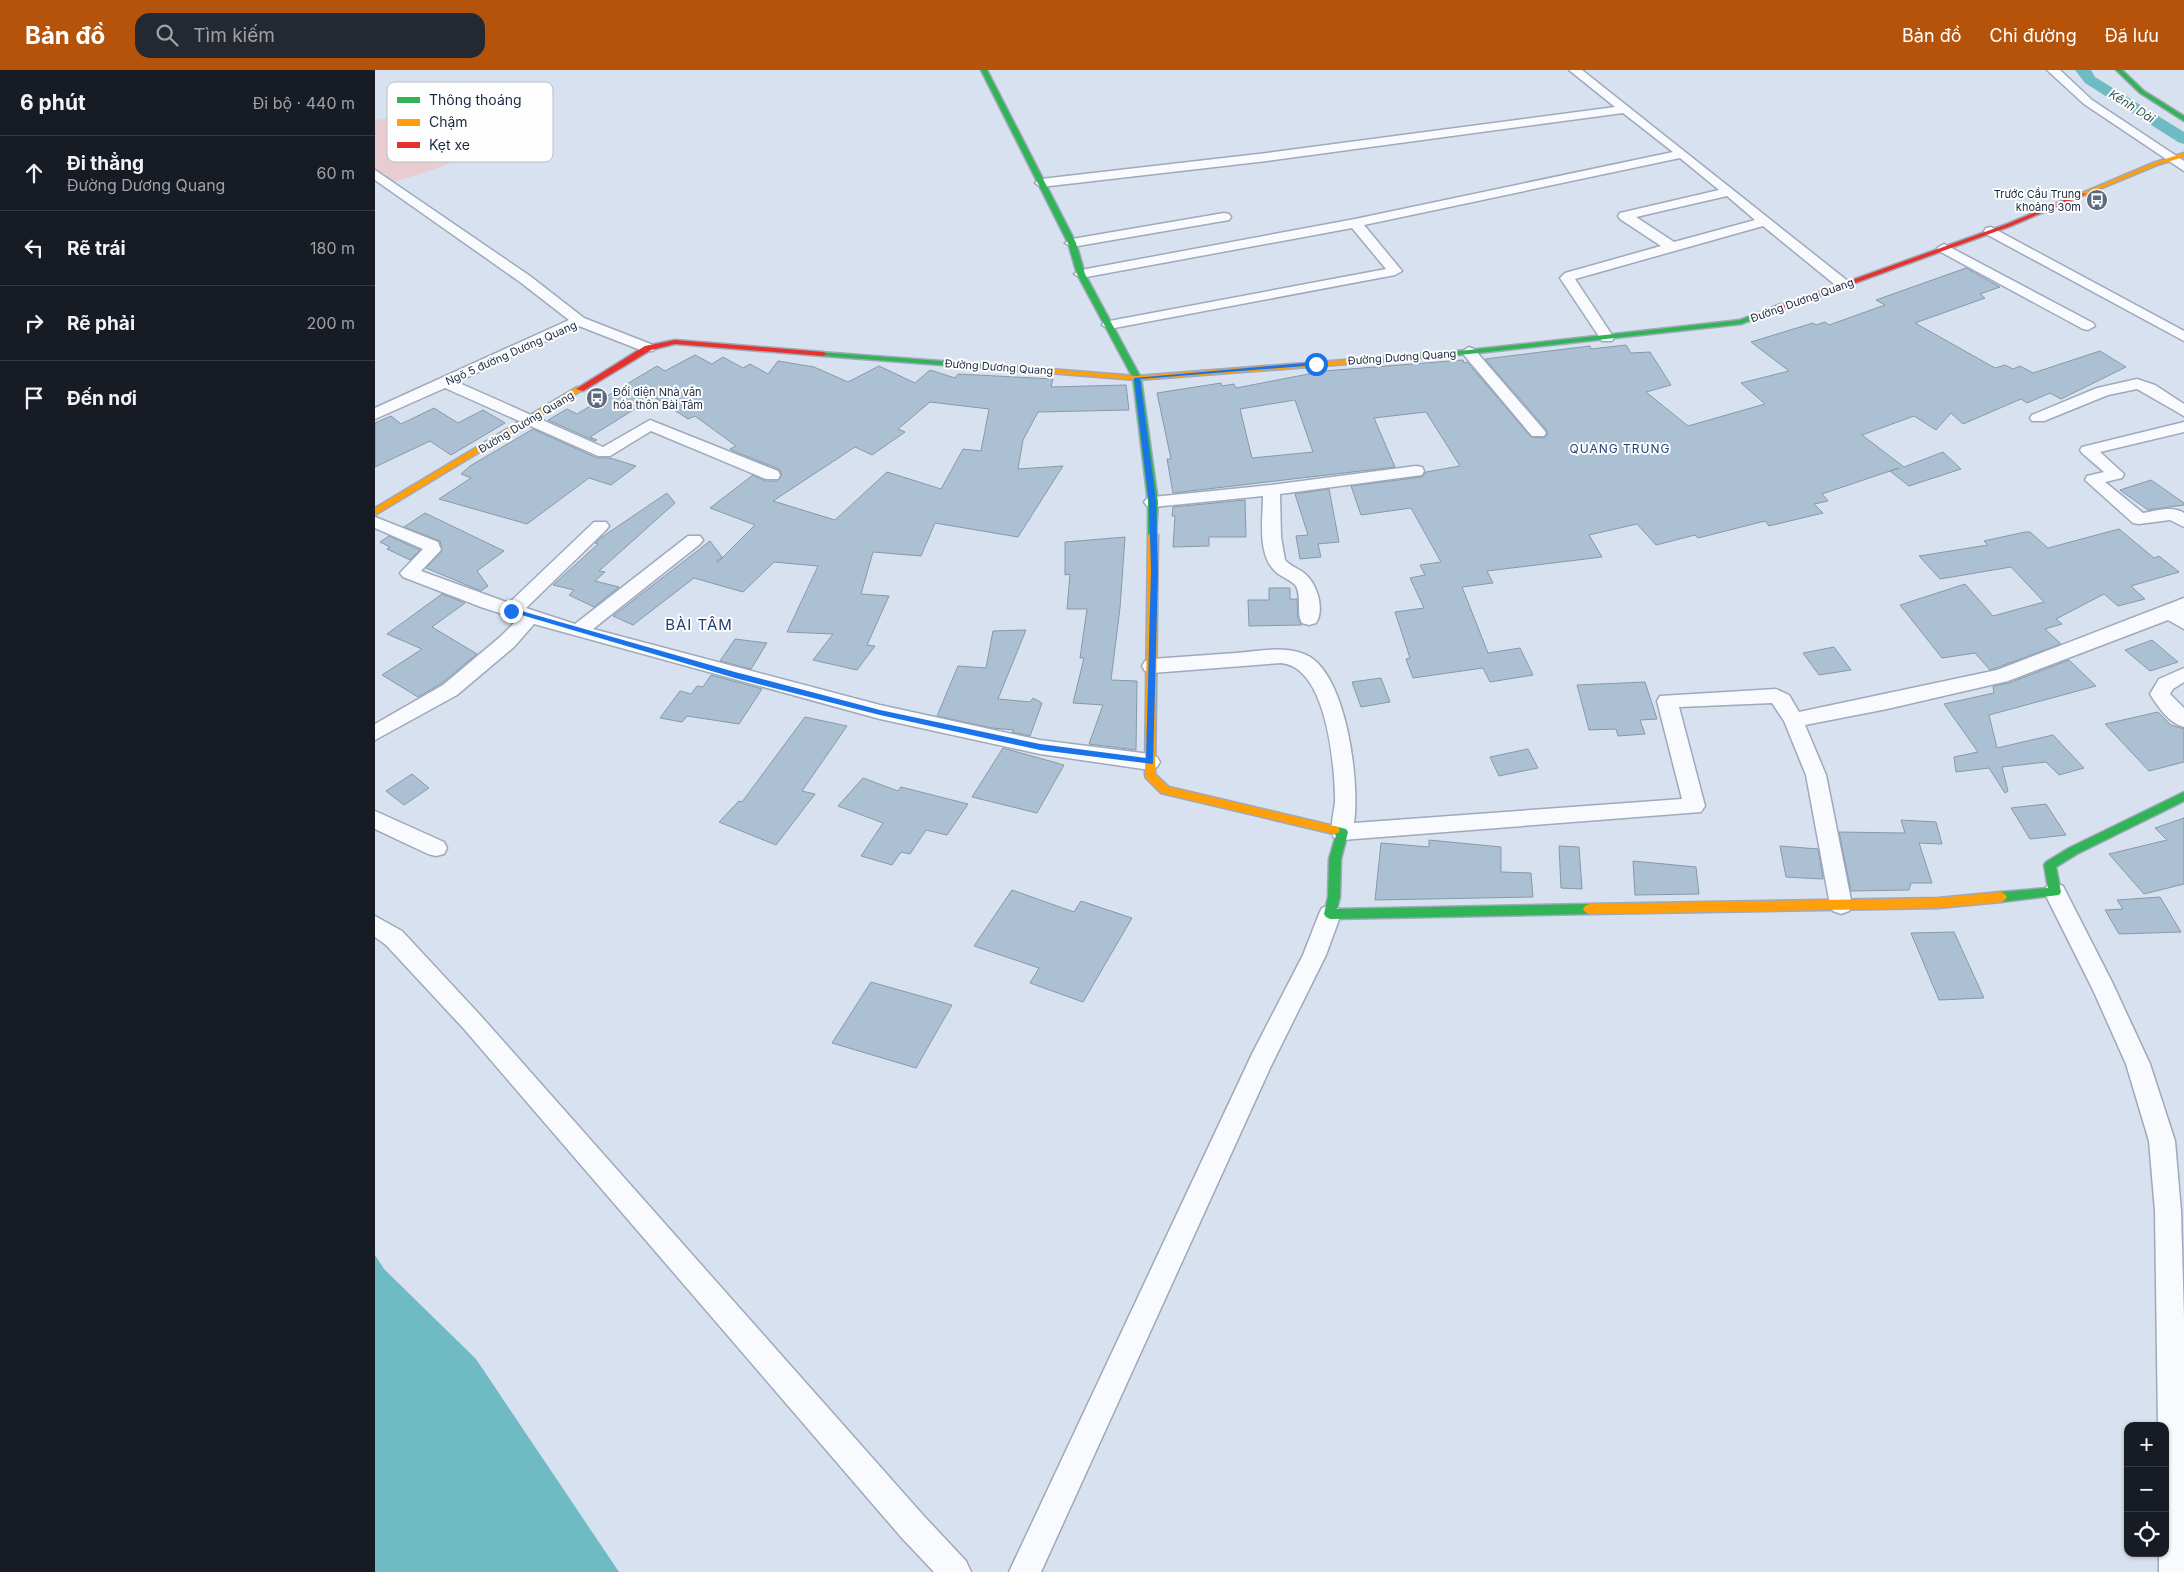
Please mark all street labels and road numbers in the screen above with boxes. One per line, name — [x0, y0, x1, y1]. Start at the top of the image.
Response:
street label: Đường Dương Quang — [1748, 275, 1856, 325]
street label: Ngõ 5 đường Dương Quang — [443, 318, 579, 388]
street label: Đường Dương Quang — [1347, 346, 1457, 368]
street label: Đường Dương Quang — [944, 356, 1054, 378]
street label: Đường Dương Quang — [476, 388, 576, 456]

